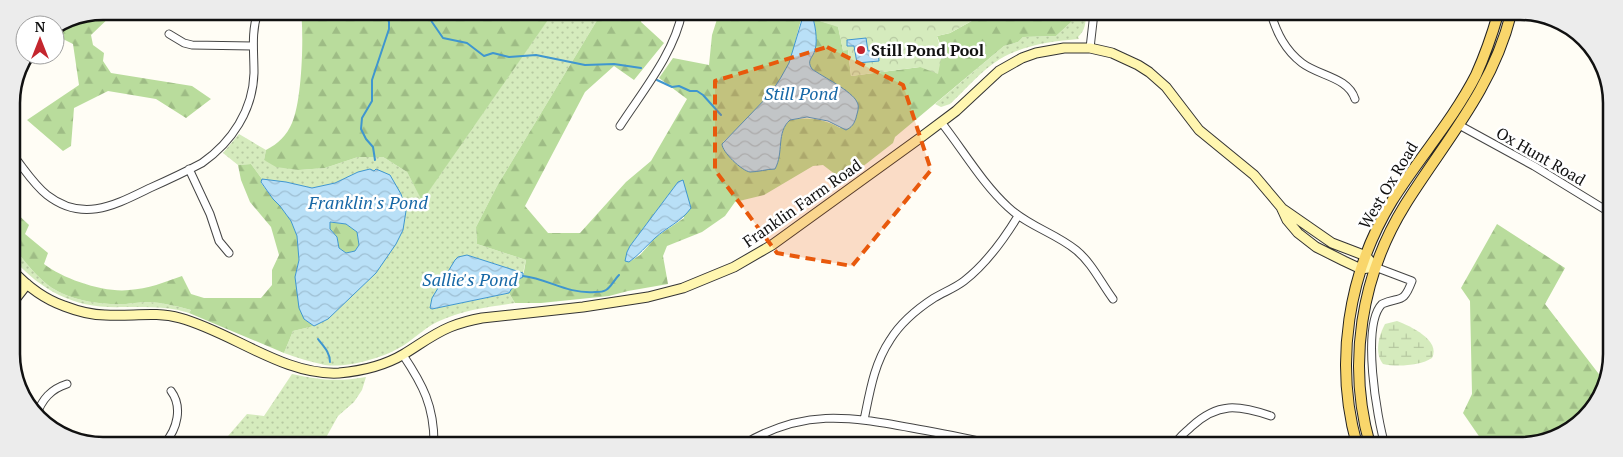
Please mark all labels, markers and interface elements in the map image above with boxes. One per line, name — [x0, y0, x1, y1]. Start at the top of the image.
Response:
north arrow — [15, 15, 65, 65]
text: N — [35, 17, 46, 36]
place label: Still Pond Pool — [871, 39, 984, 61]
marker: Still Pond Pool — [855, 44, 867, 56]
water label: Still Pond — [764, 81, 838, 105]
street label: Ox Hunt Road — [1492, 122, 1590, 190]
street label: West Ox Road — [1353, 137, 1423, 233]
street label: Franklin Farm Road — [738, 154, 866, 252]
water label: Franklin's Pond — [307, 190, 428, 214]
water label: Sallie's Pond — [422, 267, 518, 291]

